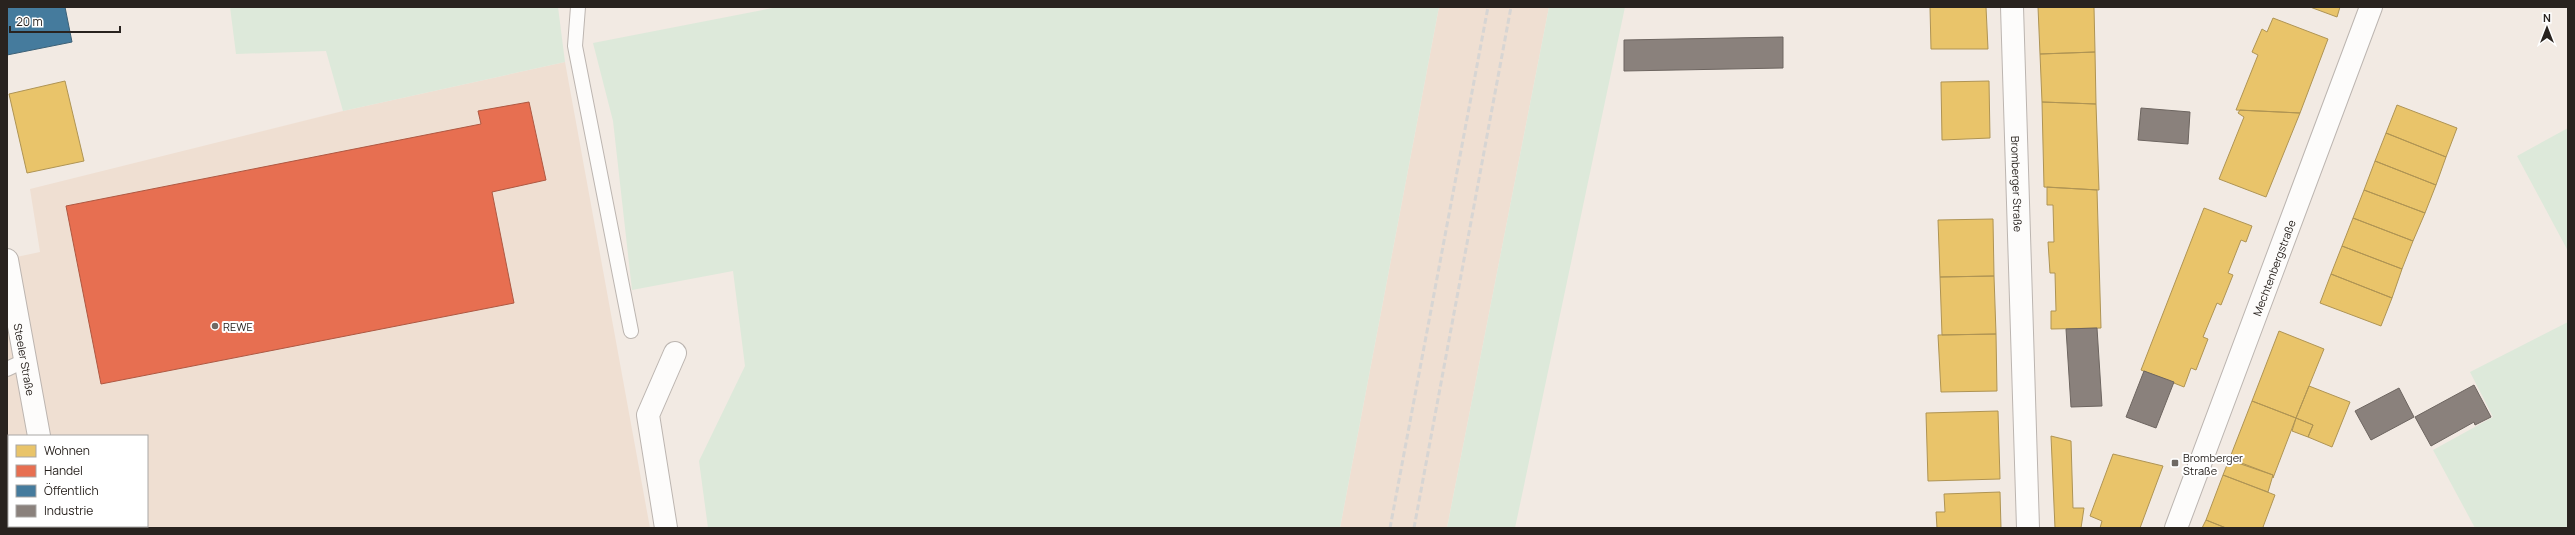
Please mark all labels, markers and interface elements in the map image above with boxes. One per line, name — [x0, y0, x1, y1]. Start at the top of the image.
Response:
scale bar — [10, 8, 120, 34]
north arrow — [2527, 8, 2567, 48]
text: N — [2543, 10, 2551, 25]
text: 20 m — [16, 13, 43, 30]
street label: Bromberger Straße — [2008, 136, 2026, 233]
street label: Mechtenbergstraße — [2249, 217, 2298, 318]
place label: REWE — [223, 319, 253, 334]
marker: REWE — [210, 321, 220, 331]
street label: Steeler Straße — [11, 322, 39, 397]
legend — [8, 435, 148, 527]
text: Wohnen — [44, 442, 90, 459]
place label: Bromberger Straße — [2183, 450, 2243, 478]
marker: Bromberger Straße — [2170, 458, 2180, 468]
text: Handel — [44, 462, 83, 479]
text: Öffentlich — [44, 482, 99, 499]
text: Industrie — [44, 502, 93, 519]

